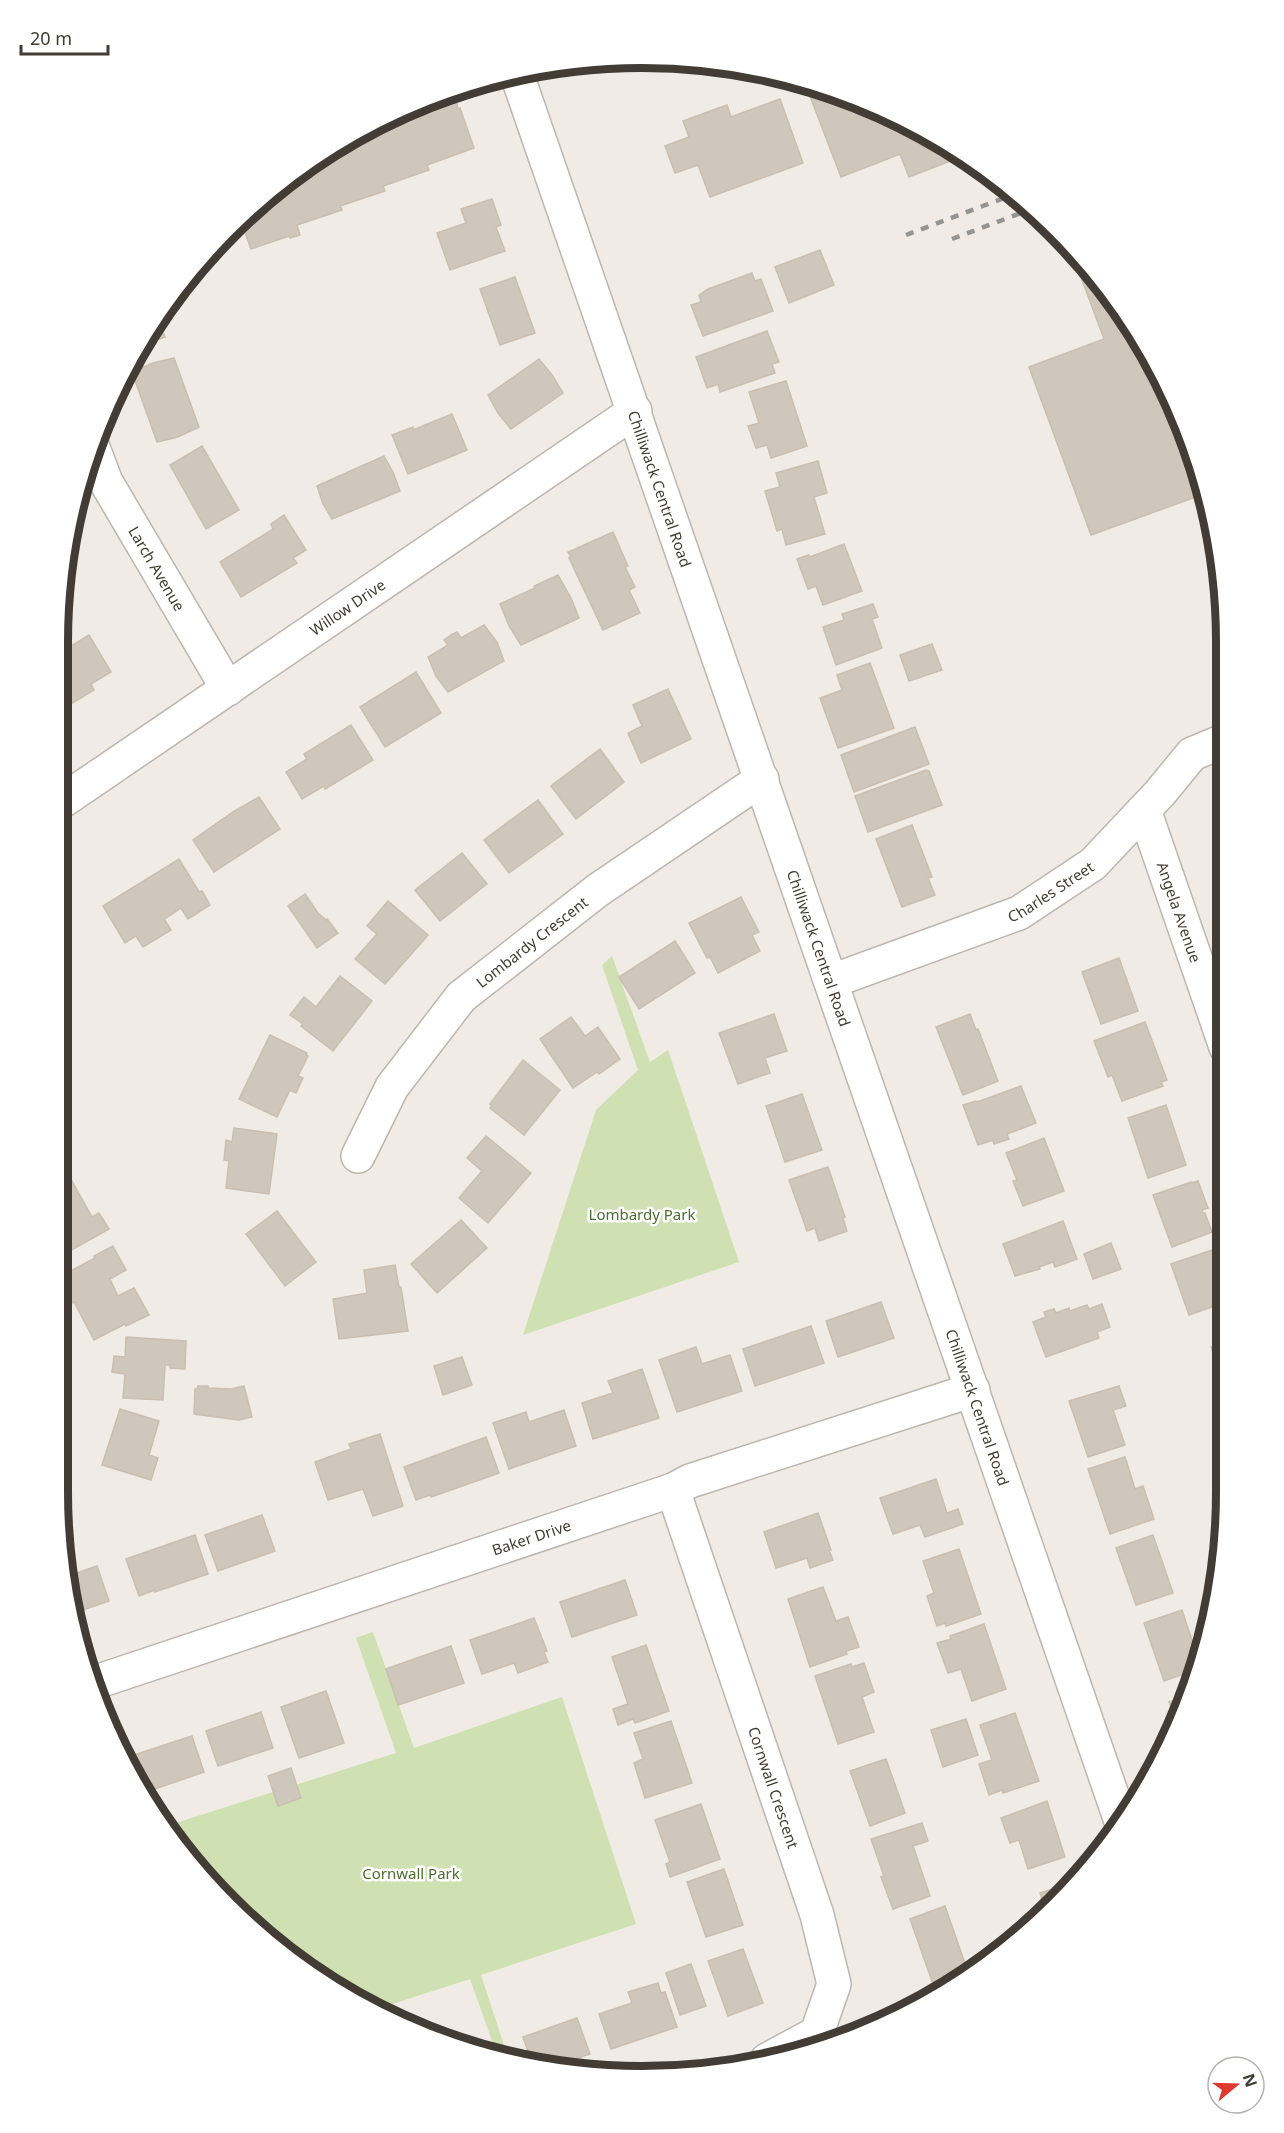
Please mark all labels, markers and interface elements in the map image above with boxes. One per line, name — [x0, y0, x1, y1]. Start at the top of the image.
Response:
scale bar — [21, 18, 108, 56]
text: 20 m — [30, 26, 72, 50]
street label: Chilliwack Central Road — [624, 408, 696, 570]
street label: Larch Avenue — [124, 522, 190, 615]
street label: Willow Drive — [306, 574, 389, 640]
street label: Charles Street — [1005, 856, 1098, 926]
street label: Angela Avenue — [1153, 859, 1206, 965]
street label: Chilliwack Central Road — [783, 867, 855, 1029]
street label: Lombardy Crescent — [472, 891, 592, 992]
park label: Lombardy Park — [589, 1204, 695, 1224]
street label: Chilliwack Central Road — [942, 1326, 1014, 1488]
street label: Baker Drive — [489, 1515, 573, 1560]
street label: Cornwall Crescent — [744, 1724, 804, 1851]
park label: Cornwall Park — [362, 1863, 460, 1883]
north arrow — [1206, 2055, 1266, 2115]
text: N — [1238, 2070, 1263, 2090]

